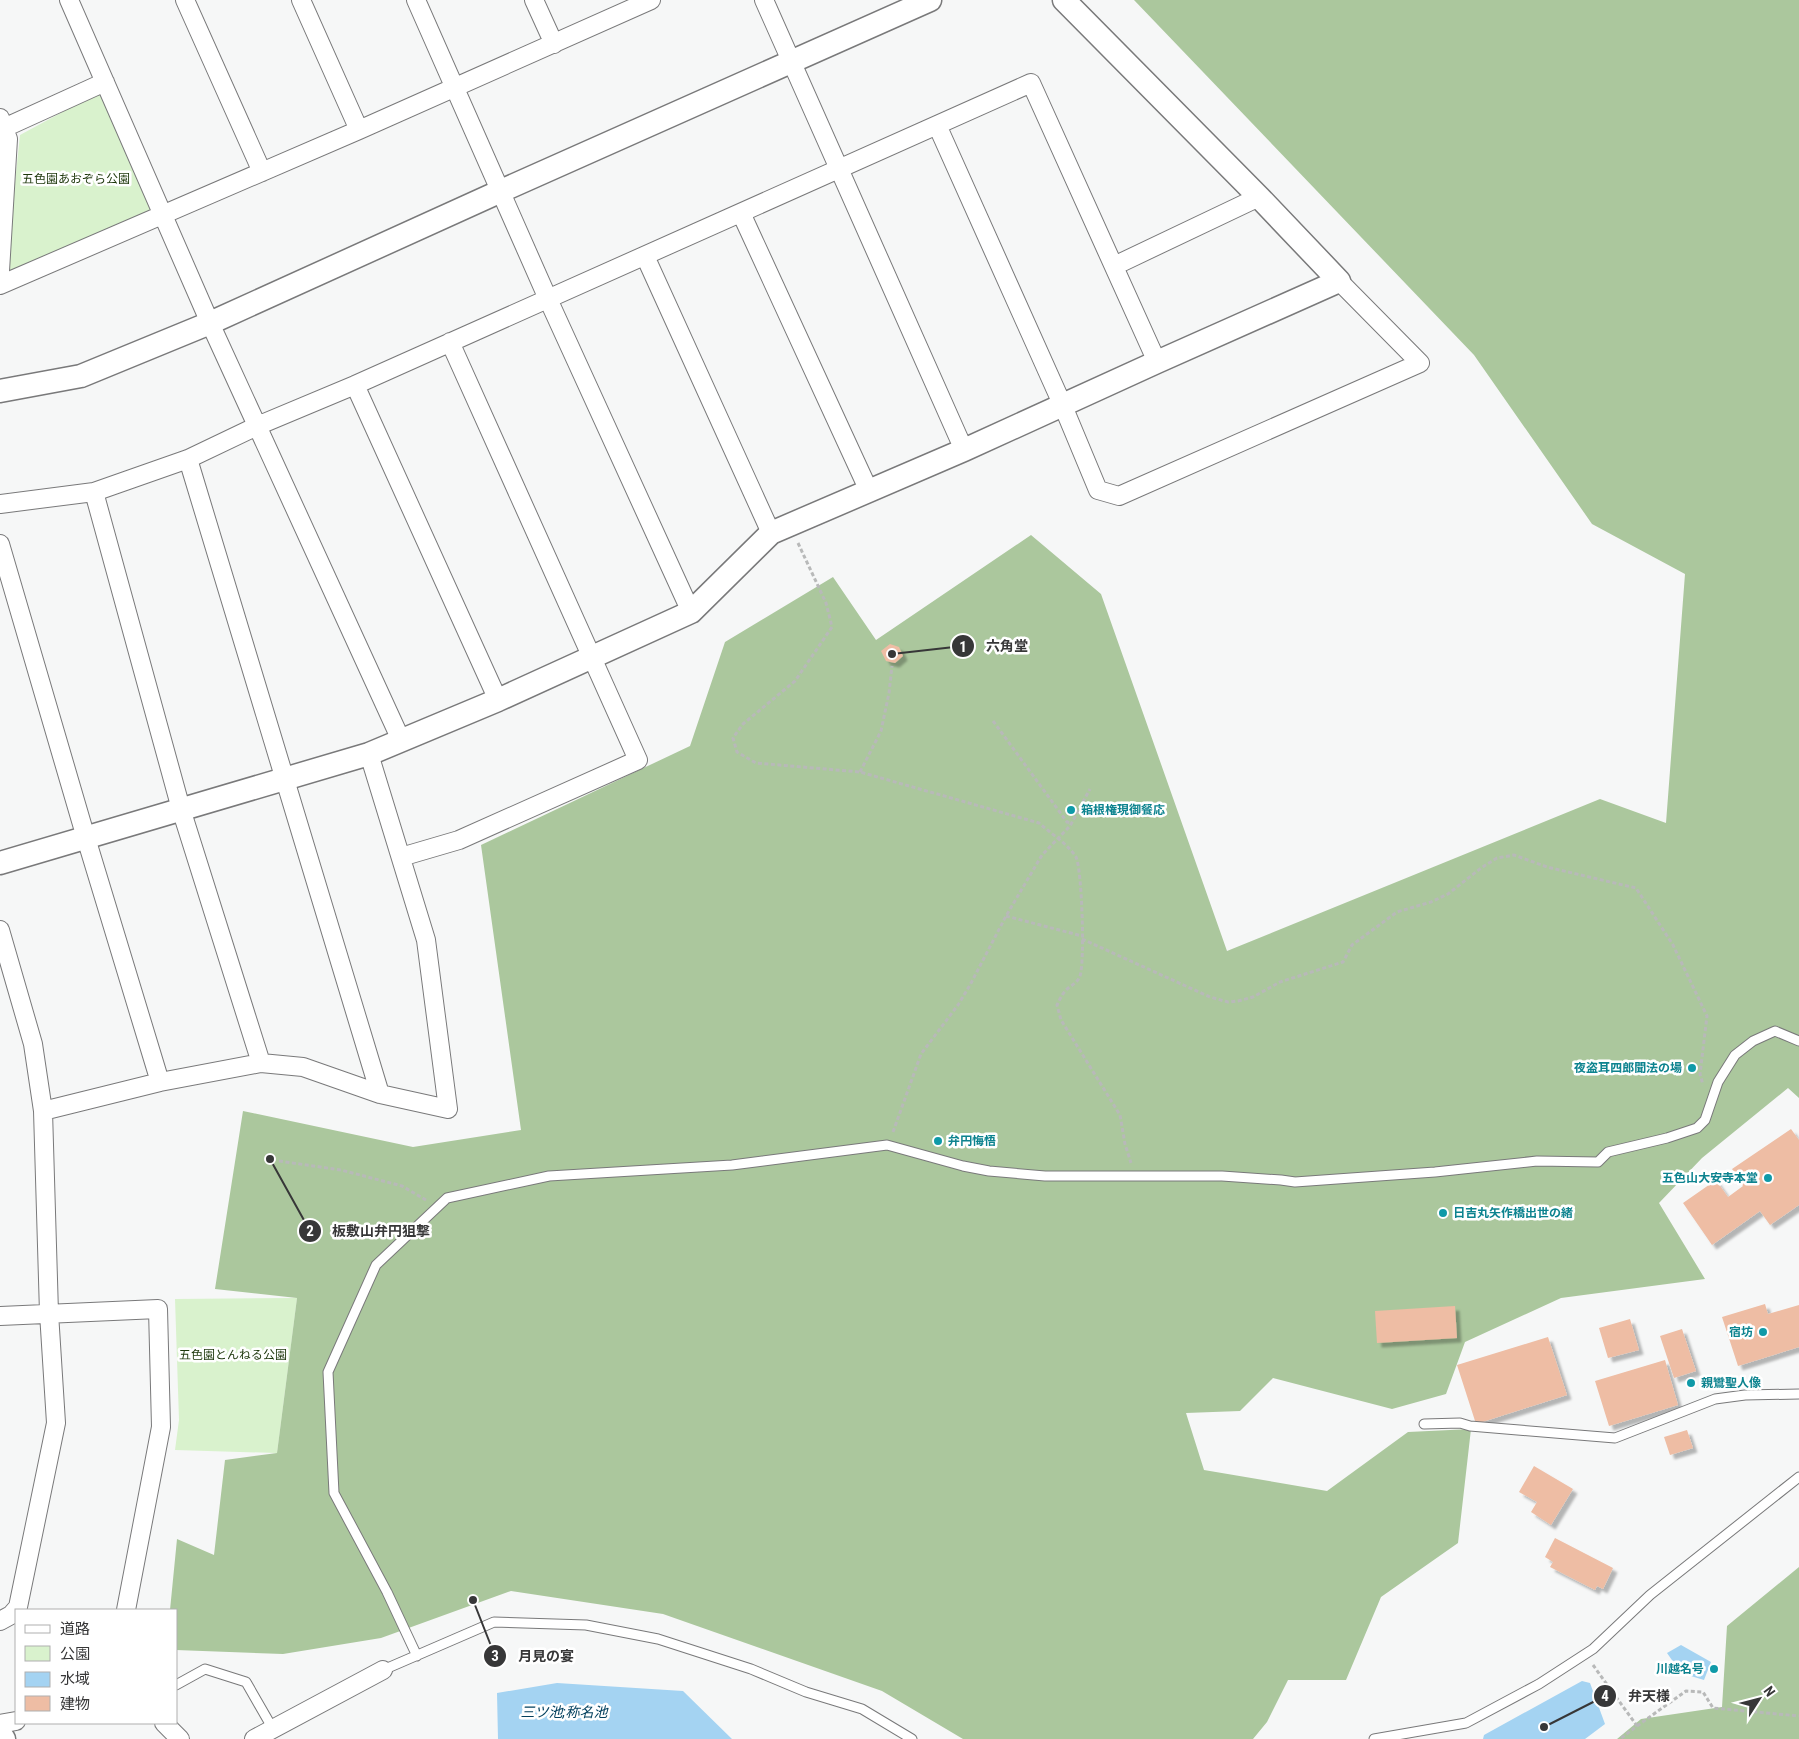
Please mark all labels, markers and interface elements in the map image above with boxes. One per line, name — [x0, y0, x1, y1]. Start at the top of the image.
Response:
park label: 五色園あおぞら公園 — [22, 172, 130, 186]
callout: 六角堂 — [951, 632, 1038, 661]
text: 1 — [959, 638, 967, 656]
text: 六角堂 — [986, 638, 1028, 654]
place label: 箱根権現御餐応 — [1081, 803, 1165, 817]
marker: 箱根権現御餐応 — [1065, 804, 1077, 816]
place label: 夜盗耳四郎聞法の場 — [1574, 1061, 1682, 1075]
marker: 夜盗耳四郎聞法の場 — [1686, 1062, 1698, 1074]
place label: 弁円悔悟 — [948, 1134, 996, 1148]
marker: 弁円悔悟 — [932, 1135, 944, 1147]
place label: 五色山大安寺本堂 — [1662, 1171, 1758, 1185]
marker: 五色山大安寺本堂 — [1762, 1172, 1774, 1184]
place label: 日吉丸矢作橋出世の緒 — [1453, 1206, 1573, 1220]
marker: 日吉丸矢作橋出世の緒 — [1437, 1207, 1449, 1219]
callout: 板敷山弁円狙撃 — [297, 1216, 440, 1245]
text: 2 — [306, 1222, 314, 1240]
text: 板敷山弁円狙撃 — [332, 1223, 430, 1239]
place label: 宿坊 — [1729, 1325, 1753, 1339]
marker: 宿坊 — [1757, 1326, 1769, 1338]
park label: 五色園とんねる公園 — [179, 1348, 287, 1362]
place label: 親鸞聖人像 — [1701, 1376, 1761, 1390]
marker: 親鸞聖人像 — [1685, 1377, 1697, 1389]
legend — [15, 1609, 178, 1724]
text: 道路 — [60, 1620, 90, 1638]
callout: 月見の宴 — [483, 1642, 584, 1671]
text: 公園 — [60, 1645, 90, 1663]
text: 3 — [491, 1647, 499, 1665]
text: 月見の宴 — [518, 1648, 574, 1664]
place label: 川越名号 — [1656, 1662, 1704, 1676]
marker: 川越名号 — [1708, 1663, 1720, 1675]
text: 水域 — [60, 1670, 90, 1688]
north arrow — [1734, 1674, 1784, 1724]
callout: 弁天様 — [1593, 1681, 1680, 1710]
text: N — [1761, 1683, 1779, 1700]
text: 4 — [1601, 1687, 1609, 1705]
text: 弁天様 — [1628, 1688, 1670, 1704]
text: 建物 — [60, 1695, 90, 1713]
water label: 三ツ池;称名池 — [521, 1704, 609, 1720]

